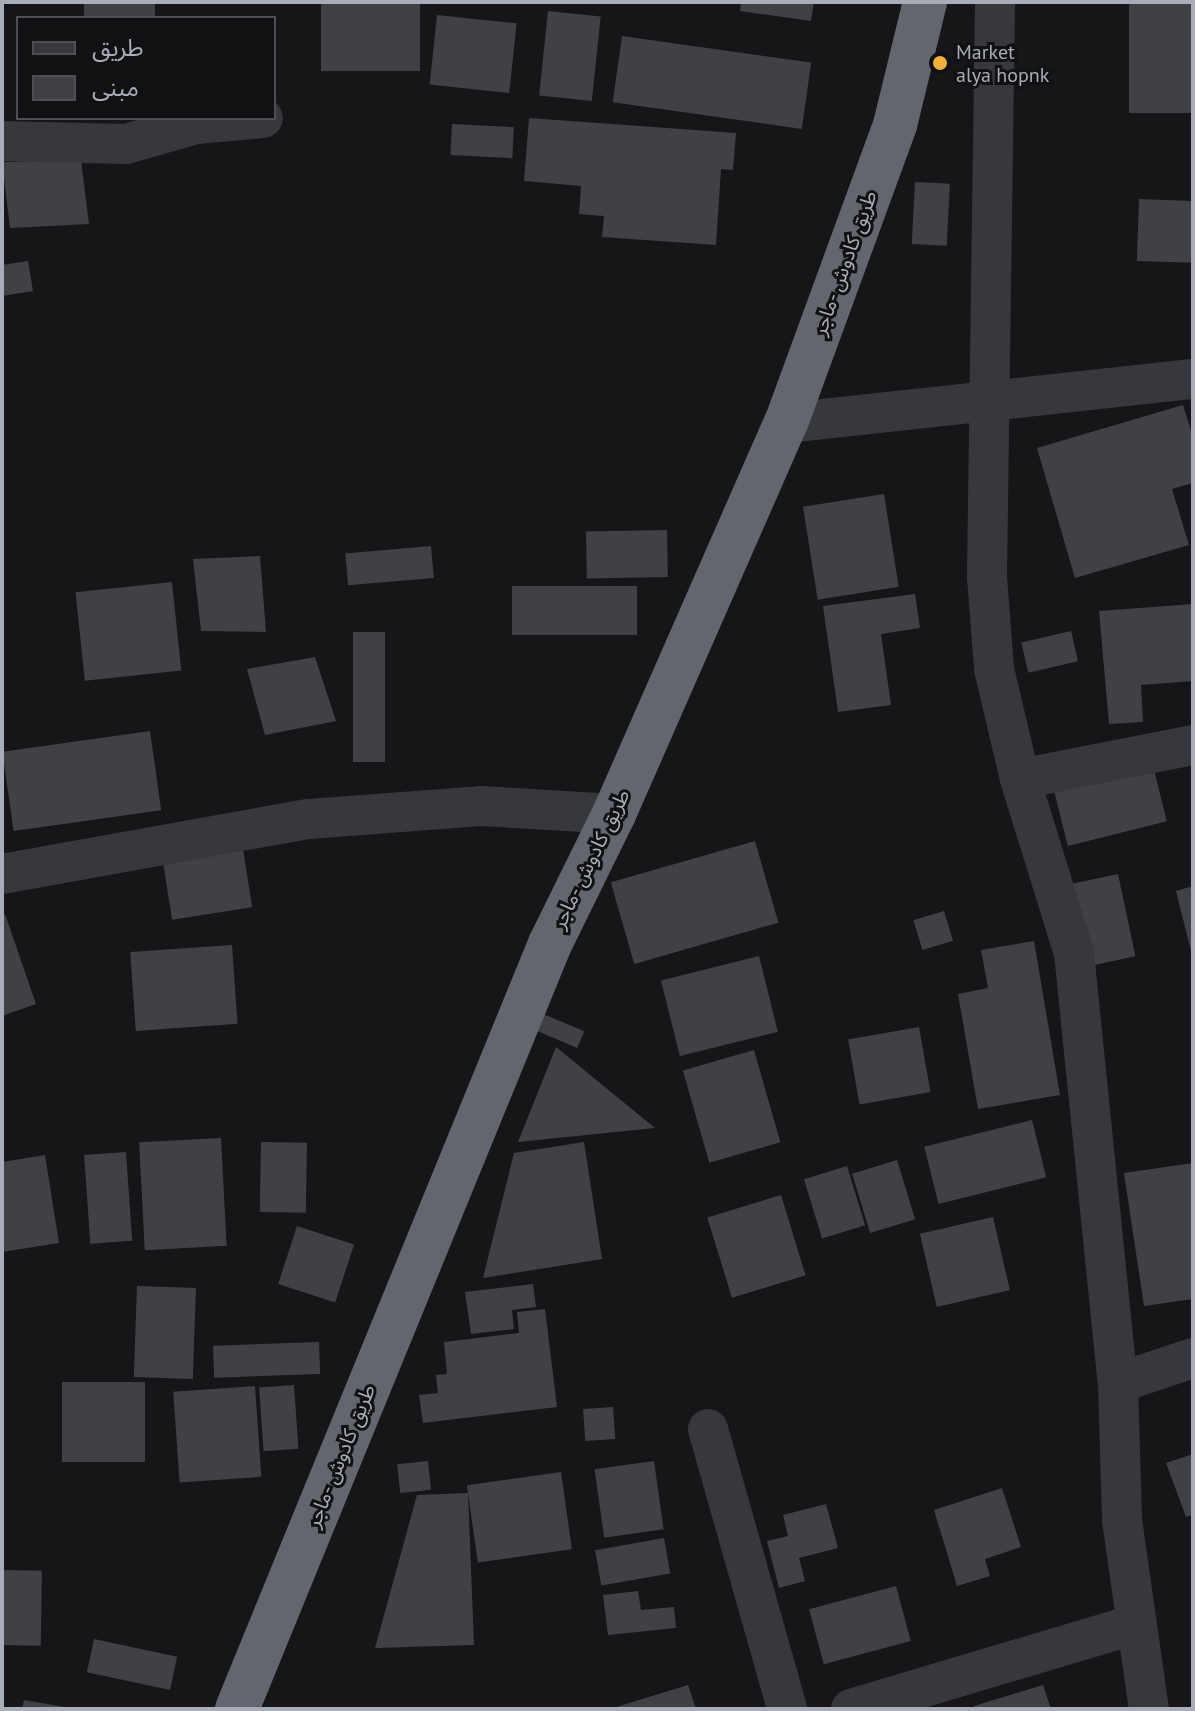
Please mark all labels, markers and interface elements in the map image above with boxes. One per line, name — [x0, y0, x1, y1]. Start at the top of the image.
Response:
legend — [16, 16, 276, 120]
text: طريق — [92, 32, 144, 63]
place label: Market alya hopnk — [956, 40, 1049, 87]
marker: Market alya hopnk — [931, 54, 949, 72]
text: مبنى — [92, 72, 139, 103]
street label: طريق كادوش -ماجر — [807, 187, 883, 339]
street label: طريق كادوش -ماجر — [547, 785, 635, 933]
street label: طريق كادوش -ماجر — [301, 1380, 381, 1532]

